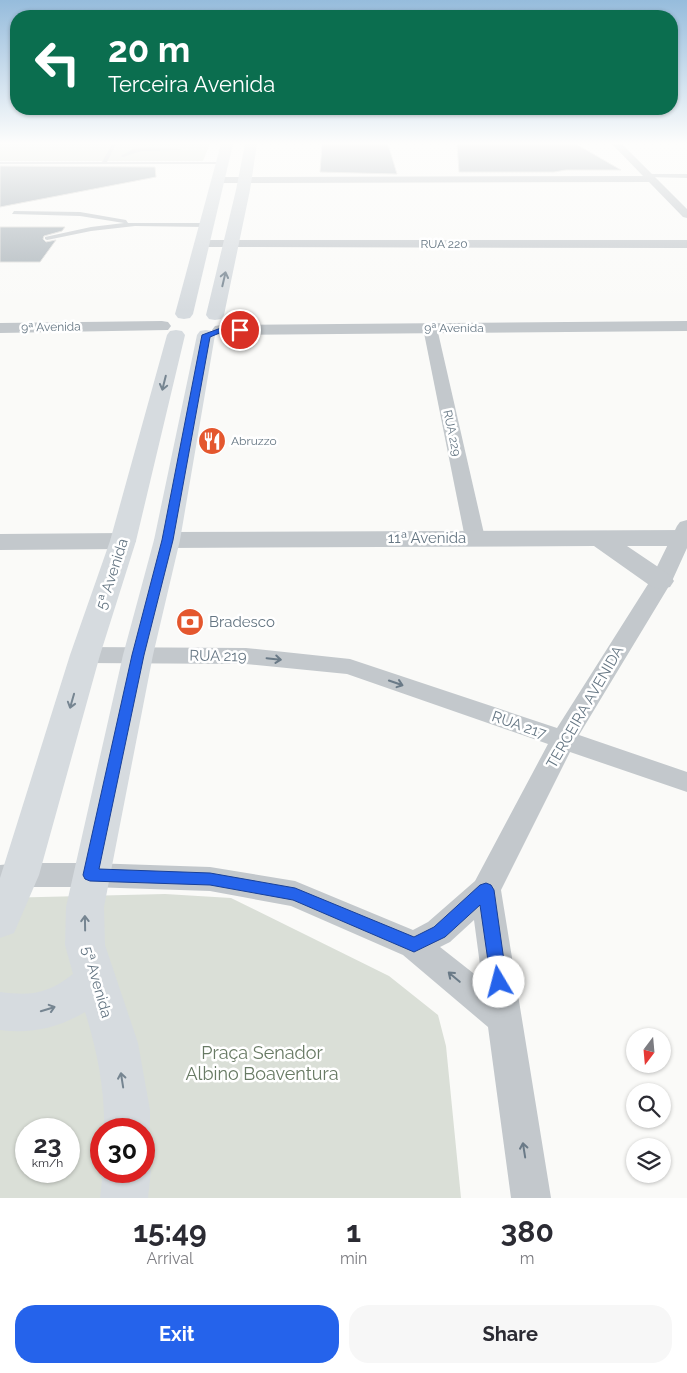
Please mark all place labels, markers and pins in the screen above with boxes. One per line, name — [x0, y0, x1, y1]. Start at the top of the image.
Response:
pin — [219, 309, 261, 351]
restaurant icon: Abruzzo — [197, 426, 227, 456]
place label: Abruzzo — [231, 434, 277, 448]
bank icon: Bradesco — [175, 607, 205, 637]
place label: Bradesco — [209, 613, 275, 631]

